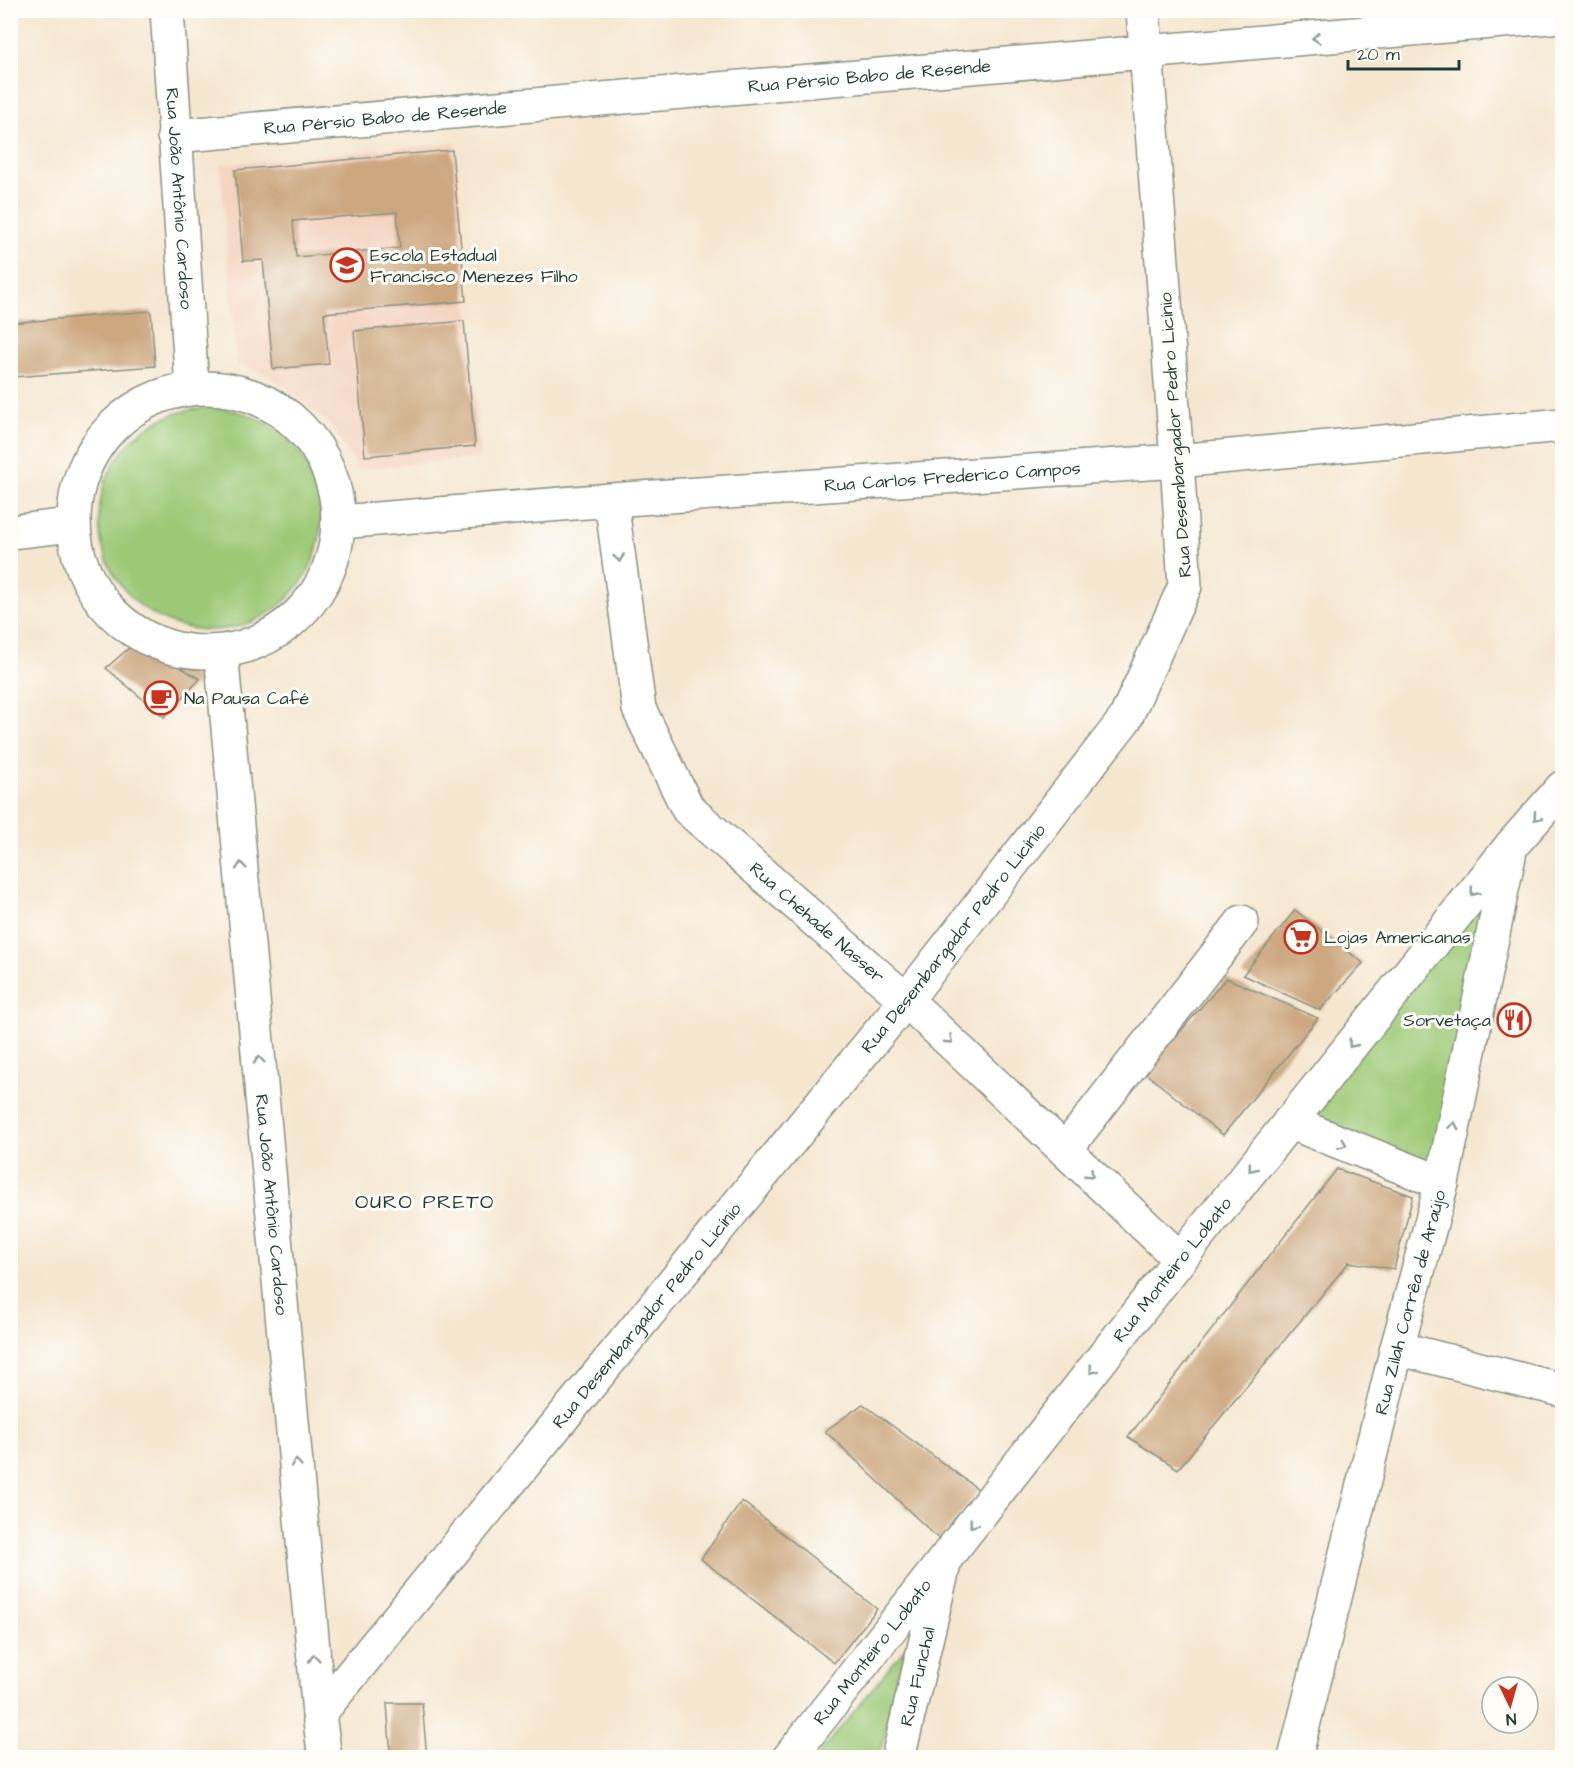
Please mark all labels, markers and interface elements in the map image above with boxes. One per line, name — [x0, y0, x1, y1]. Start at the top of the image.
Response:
one-way arrow — [1311, 31, 1321, 44]
scale bar — [1348, 33, 1459, 71]
text: 20 m — [1357, 42, 1400, 67]
street label: Rua Pérsio Babo de Resende — [747, 53, 992, 99]
street label: Rua João Antônio Cardoso — [159, 87, 199, 310]
street label: Rua Pérsio Babo de Resende — [263, 95, 508, 141]
place label: Escola Estadual Francisco Menezes Filho — [370, 243, 578, 289]
school or university icon: Escola Estadual Francisco Menezes Filho — [329, 247, 365, 283]
street label: Rua Desembargador Pedro Licínio — [1153, 292, 1199, 578]
street label: Rua Carlos Frederico Campos — [823, 456, 1081, 498]
one-way arrow — [612, 553, 624, 562]
cafe icon: Na Pausa Café — [143, 680, 179, 716]
place label: Na Pausa Café — [184, 686, 309, 711]
one-way arrow — [1533, 810, 1544, 821]
street label: Rua Desembargador Pedro Licínio — [855, 819, 1052, 1059]
street label: Rua Chehade Nasser — [744, 856, 890, 989]
one-way arrow — [235, 861, 248, 871]
one-way arrow — [1471, 885, 1482, 896]
supermarket icon: Lojas Americanas — [1283, 919, 1319, 955]
place label: Lojas Americanas — [1324, 925, 1471, 950]
restaurant icon: Sorvetaça — [1496, 1002, 1532, 1038]
place label: Sorvetaça — [1403, 1008, 1491, 1033]
one-way arrow — [942, 1033, 952, 1044]
one-way arrow — [1348, 1037, 1359, 1048]
one-way arrow — [253, 1056, 266, 1065]
street label: Rua João Antônio Cardoso — [249, 1093, 294, 1316]
one-way arrow — [1447, 1121, 1460, 1131]
one-way arrow — [1338, 1136, 1348, 1149]
one-way arrow — [1249, 1161, 1260, 1172]
one-way arrow — [1084, 1167, 1094, 1178]
street label: Rua Zilah Corrêa de Araújo — [1369, 1187, 1453, 1417]
district label: OURO PRETO — [355, 1188, 495, 1216]
street label: Rua Monteiro Lobato — [1107, 1192, 1238, 1348]
street label: Rua Desembargador Pedro Licínio — [547, 1197, 747, 1434]
one-way arrow — [1089, 1364, 1100, 1375]
one-way arrow — [290, 1459, 303, 1468]
one-way arrow — [970, 1518, 981, 1529]
street label: Rua Monteiro Lobato — [808, 1574, 938, 1730]
street label: Rua Funchal — [894, 1624, 942, 1729]
one-way arrow — [308, 1653, 321, 1662]
north arrow — [1480, 1675, 1540, 1735]
text: N — [1505, 1708, 1517, 1730]

